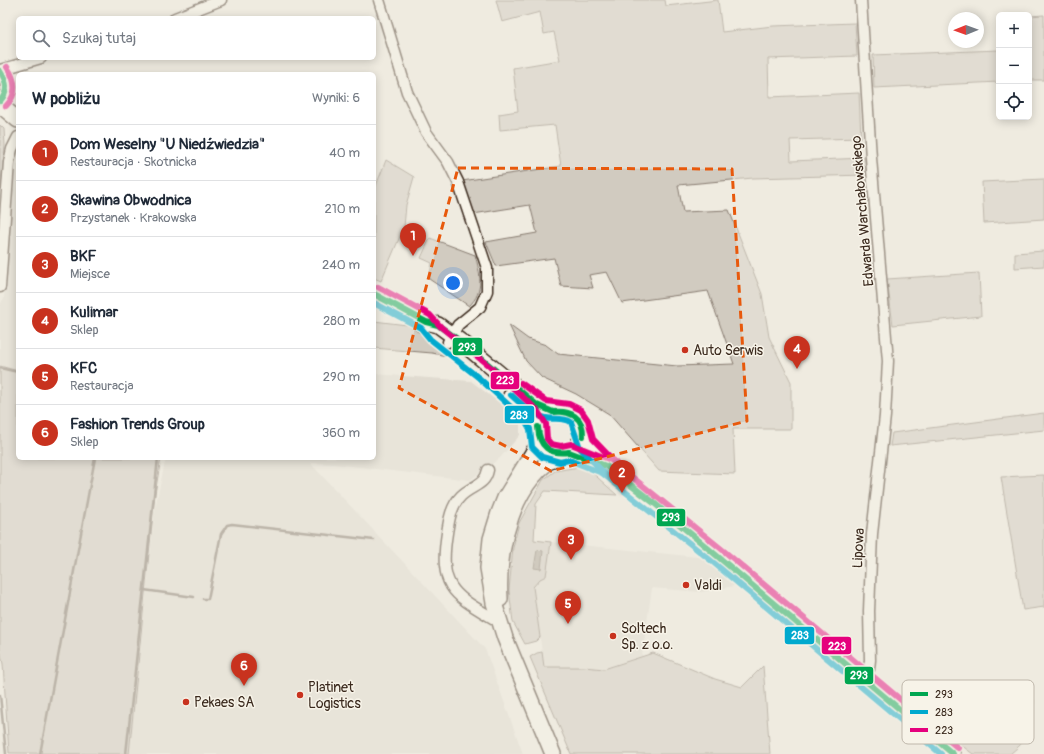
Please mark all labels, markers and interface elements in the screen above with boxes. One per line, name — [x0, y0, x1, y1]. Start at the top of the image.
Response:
north arrow — [948, 12, 984, 48]
map controls — [996, 12, 1032, 120]
button: + — [996, 12, 1032, 48]
search box — [16, 16, 376, 60]
icon: search — [30, 27, 52, 49]
text: Szukaj tutaj — [62, 29, 136, 48]
button: − — [996, 48, 1032, 84]
button: locate — [996, 84, 1032, 120]
text: W pobliżu — [32, 88, 100, 109]
text: Wyniki: 6 — [312, 90, 360, 106]
street label: Edwarda Warchałowskiego — [847, 134, 878, 287]
text: Dom Weselny "U Niedźwiedzia" — [70, 135, 265, 154]
text: 1 — [42, 145, 48, 161]
text: 40 m — [329, 145, 360, 161]
text: Restauracja · Skotnicka — [70, 154, 196, 170]
text: Skawina Obwodnica — [70, 191, 192, 210]
text: 2 — [41, 201, 49, 217]
text: 210 m — [324, 201, 360, 217]
text: Przystanek · Krakowska — [70, 210, 196, 226]
pin: 1 — [400, 223, 426, 256]
text: BKF — [70, 247, 97, 266]
text: 3 — [41, 257, 49, 273]
text: 240 m — [322, 257, 360, 273]
text: Miejsce — [70, 266, 110, 282]
your location — [443, 273, 463, 293]
text: Kulimar — [70, 303, 118, 322]
text: 4 — [41, 313, 49, 329]
text: 280 m — [323, 313, 360, 329]
text: Sklep — [70, 322, 99, 338]
pin: 4 — [784, 336, 810, 369]
line badge: 293 — [452, 337, 483, 356]
text: 293 — [458, 341, 476, 354]
place label: Auto Serwis — [693, 342, 764, 359]
marker: Auto Serwis — [680, 345, 690, 355]
text: KFC — [70, 359, 97, 378]
text: 5 — [41, 369, 49, 385]
text: 290 m — [323, 369, 360, 385]
line badge: 223 — [490, 371, 520, 390]
text: 223 — [496, 374, 514, 387]
text: Restauracja — [70, 378, 134, 394]
line badge: 283 — [504, 405, 535, 424]
text: 283 — [510, 409, 528, 422]
text: Fashion Trends Group — [70, 415, 205, 434]
text: 6 — [41, 425, 49, 441]
text: 360 m — [322, 425, 360, 441]
text: Sklep — [70, 434, 99, 450]
pin: 2 — [609, 460, 635, 493]
line badge: 293 — [656, 508, 686, 527]
text: 293 — [662, 511, 680, 524]
pin: 3 — [558, 527, 584, 560]
street label: Lipowa — [849, 527, 868, 569]
place label: Valdi — [694, 577, 722, 594]
marker: Valdi — [681, 580, 691, 590]
pin: 5 — [555, 591, 581, 624]
place label: Soltech Sp. z o.o. — [621, 620, 673, 653]
line badge: 283 — [784, 626, 815, 645]
text: 283 — [791, 629, 809, 642]
marker: Soltech Sp. z o.o. — [608, 631, 618, 641]
line badge: 223 — [821, 636, 852, 655]
text: 223 — [828, 640, 846, 653]
pin: 6 — [231, 653, 257, 686]
line badge: 293 — [844, 666, 874, 685]
text: 293 — [850, 669, 868, 682]
place label: Platinet Logistics — [308, 679, 361, 712]
legend — [902, 680, 1034, 744]
text: 293 — [935, 688, 953, 701]
marker: Platinet Logistics — [295, 690, 305, 700]
place label: Pekaes SA — [194, 694, 254, 711]
marker: Pekaes SA — [181, 697, 191, 707]
text: 283 — [935, 706, 953, 719]
text: 223 — [935, 724, 953, 737]

